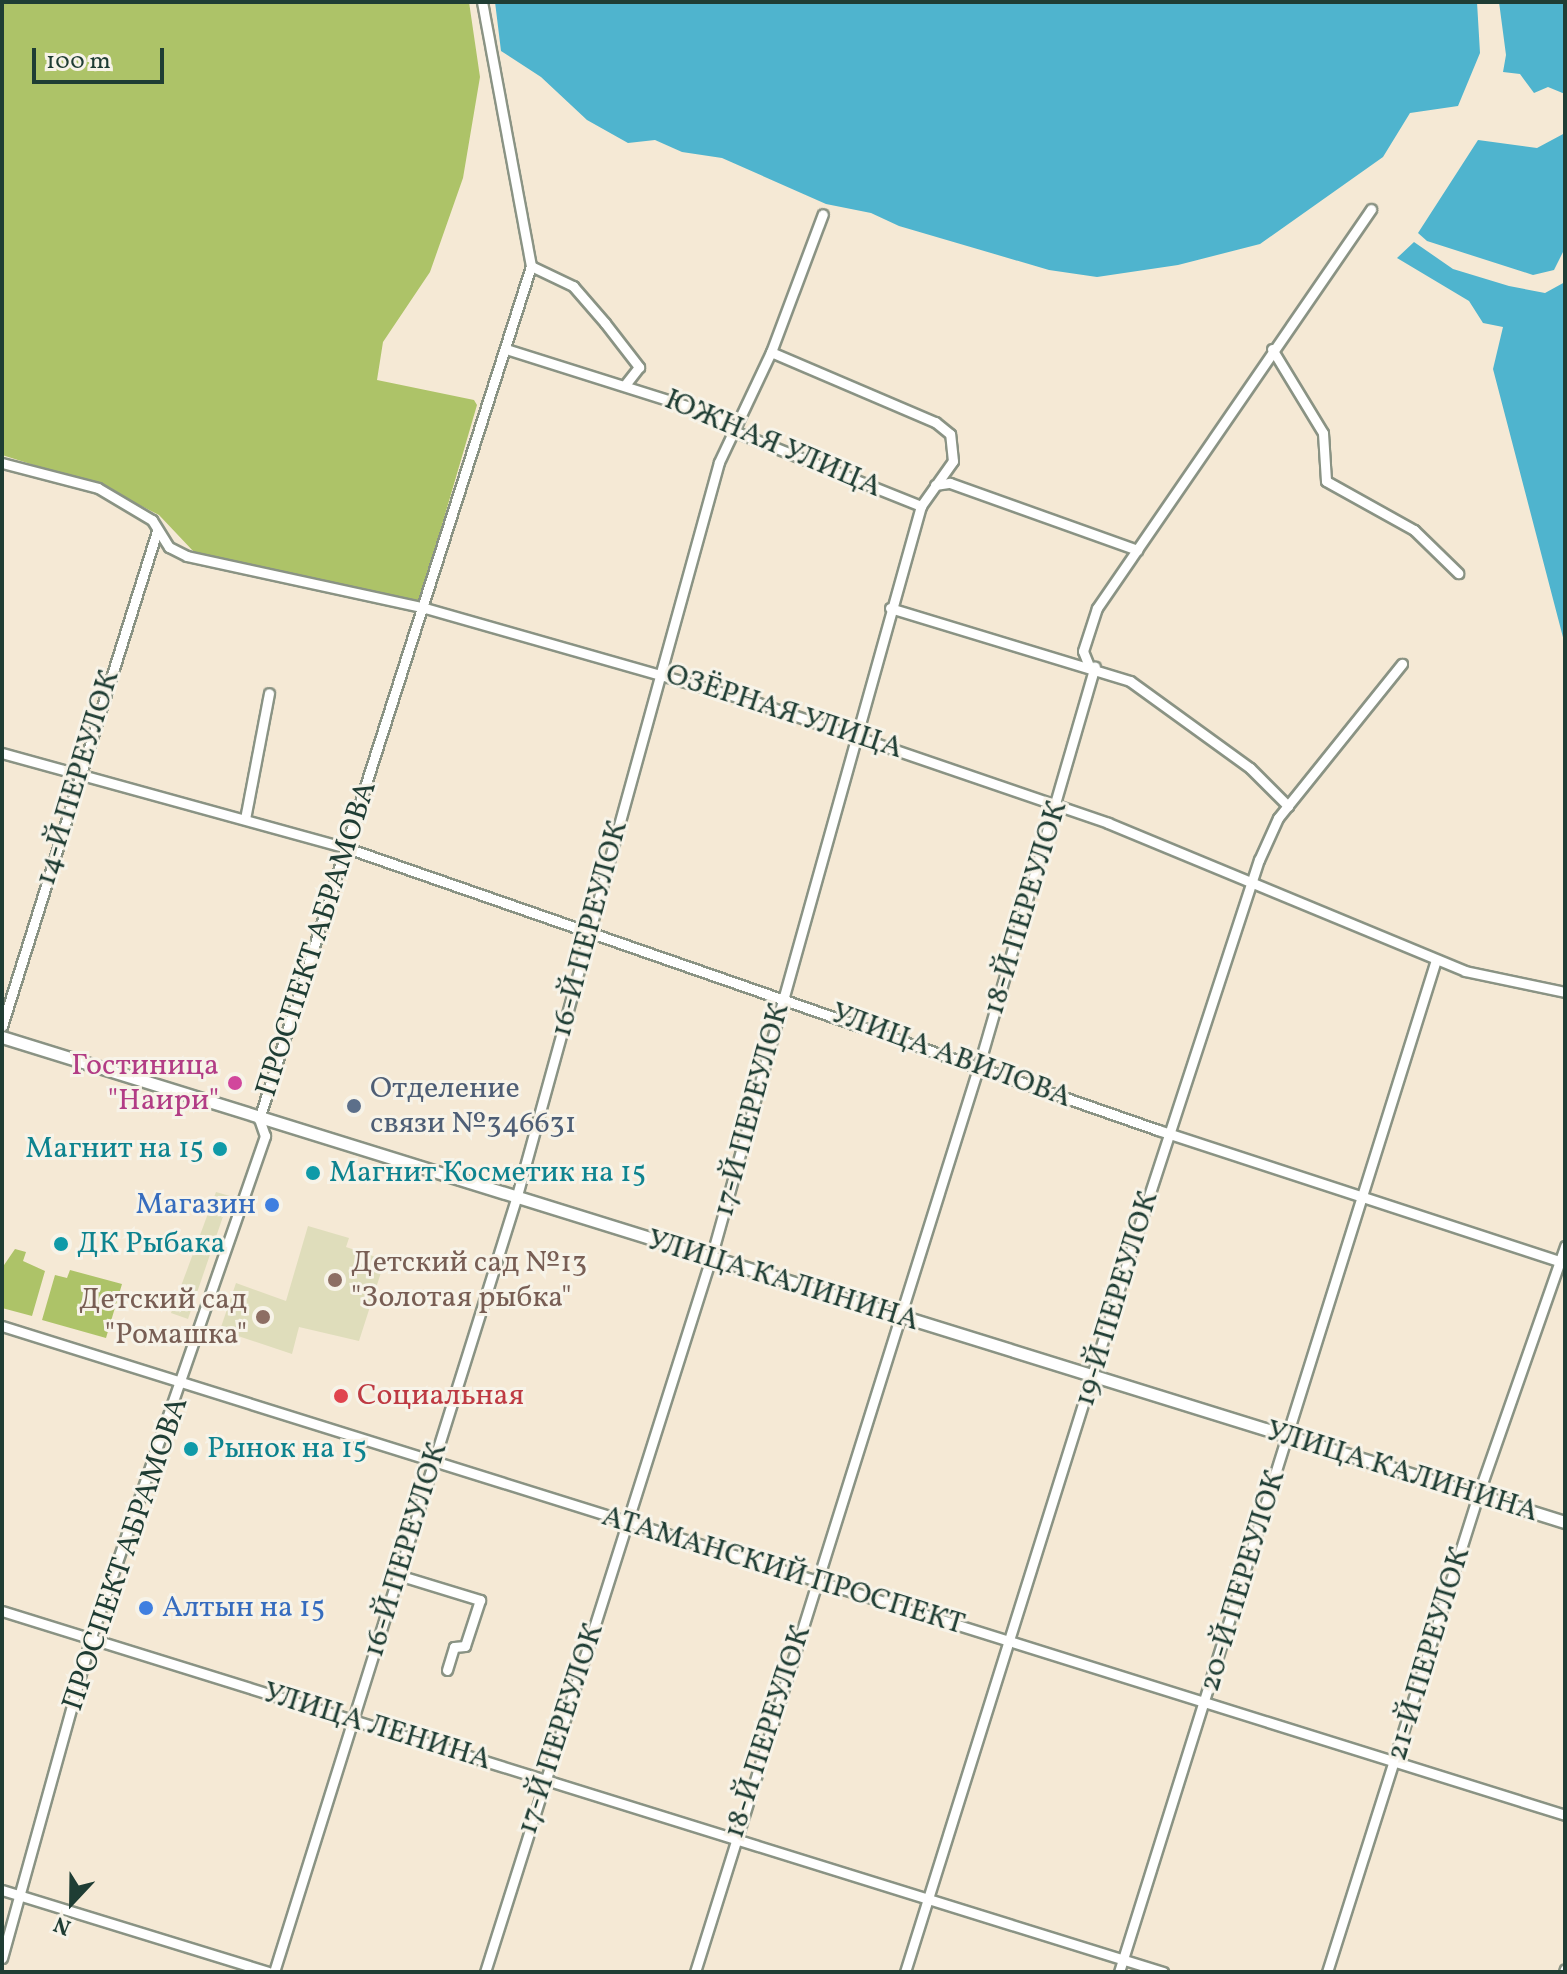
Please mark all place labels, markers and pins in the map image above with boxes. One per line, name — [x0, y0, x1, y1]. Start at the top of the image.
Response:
place label: Гостиница "Наири" — [71, 1048, 219, 1118]
place label: Отделение связи №346631 — [370, 1071, 576, 1142]
marker: Гостиница "Наири" — [226, 1074, 244, 1092]
marker: Отделение связи №346631 — [345, 1097, 363, 1115]
place label: Магнит на 15 — [25, 1131, 204, 1167]
marker: Магнит на 15 — [211, 1140, 229, 1158]
place label: Магнит Косметик на 15 — [329, 1155, 646, 1191]
marker: Магнит Косметик на 15 — [304, 1164, 322, 1182]
place label: Магазин — [136, 1187, 256, 1223]
marker: Магазин — [263, 1196, 281, 1214]
place label: ДК Рыбака — [77, 1226, 225, 1262]
marker: ДК Рыбака — [52, 1235, 70, 1253]
place label: Детский сад №13 "Золотая рыбка" — [351, 1245, 587, 1316]
marker: Детский сад №13 "Золотая рыбка" — [326, 1271, 344, 1289]
place label: Детский сад "Ромашка" — [79, 1282, 247, 1352]
marker: Детский сад "Ромашка" — [254, 1308, 272, 1326]
place label: Социальная — [357, 1378, 524, 1414]
marker: Социальная — [332, 1387, 350, 1405]
place label: Рынок на 15 — [207, 1431, 367, 1467]
marker: Рынок на 15 — [182, 1440, 200, 1458]
place label: Алтын на 15 — [162, 1590, 325, 1626]
marker: Алтын на 15 — [137, 1599, 155, 1617]

